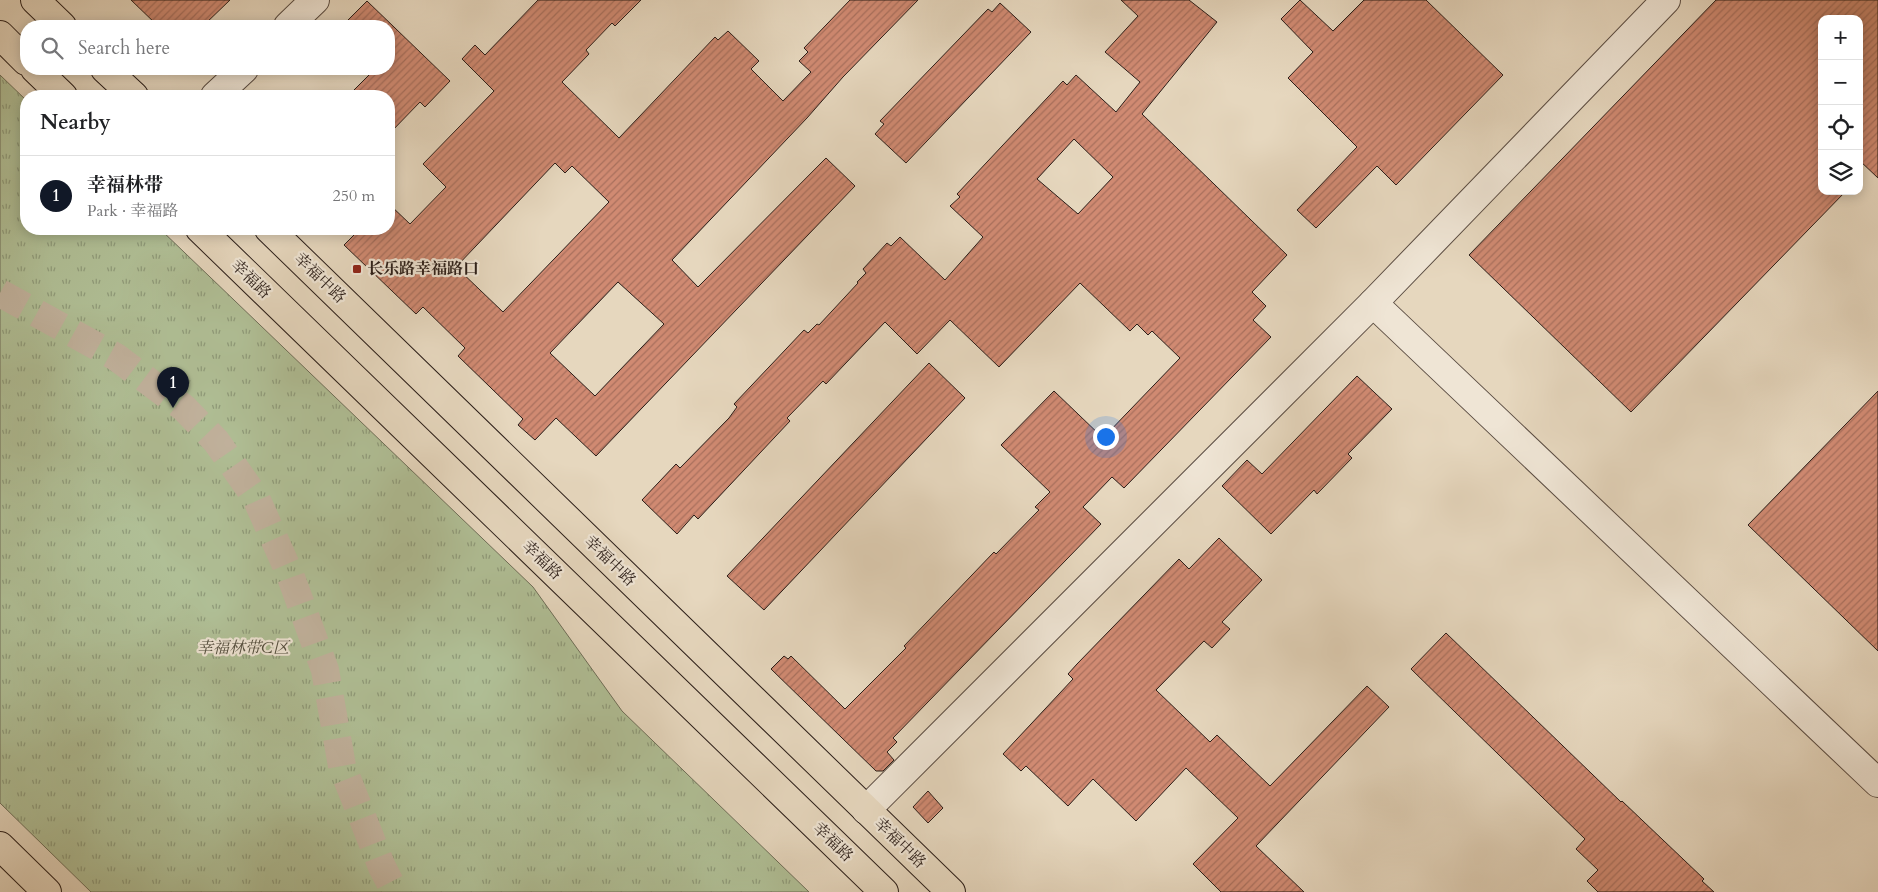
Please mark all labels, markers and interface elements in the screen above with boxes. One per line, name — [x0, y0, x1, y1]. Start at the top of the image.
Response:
map controls — [1818, 15, 1863, 195]
button: + — [1818, 15, 1863, 60]
search box — [20, 20, 395, 75]
icon: search — [38, 34, 66, 62]
text: Search here — [78, 35, 170, 61]
button: − — [1818, 60, 1863, 105]
button: locate — [1818, 105, 1863, 150]
text: Nearby — [40, 108, 111, 137]
button: layers — [1818, 150, 1863, 195]
text: 幸福林带 — [87, 172, 163, 198]
text: 1 — [52, 185, 60, 207]
text: 250 m — [333, 185, 375, 207]
text: Park · 幸福路 — [87, 200, 178, 222]
street label: 幸福中路 — [289, 248, 351, 308]
street label: 幸福路 — [226, 254, 276, 304]
place label: 长乐路幸福路口 — [367, 258, 479, 280]
marker: 长乐路幸福路口 — [351, 263, 363, 275]
pin: 1 — [157, 367, 189, 408]
your location — [1093, 424, 1119, 450]
street label: 幸福中路 — [579, 531, 641, 591]
street label: 幸福路 — [517, 535, 567, 585]
park label: 幸福林带C区 — [197, 637, 291, 659]
street label: 幸福中路 — [869, 813, 931, 873]
street label: 幸福路 — [808, 817, 858, 867]

